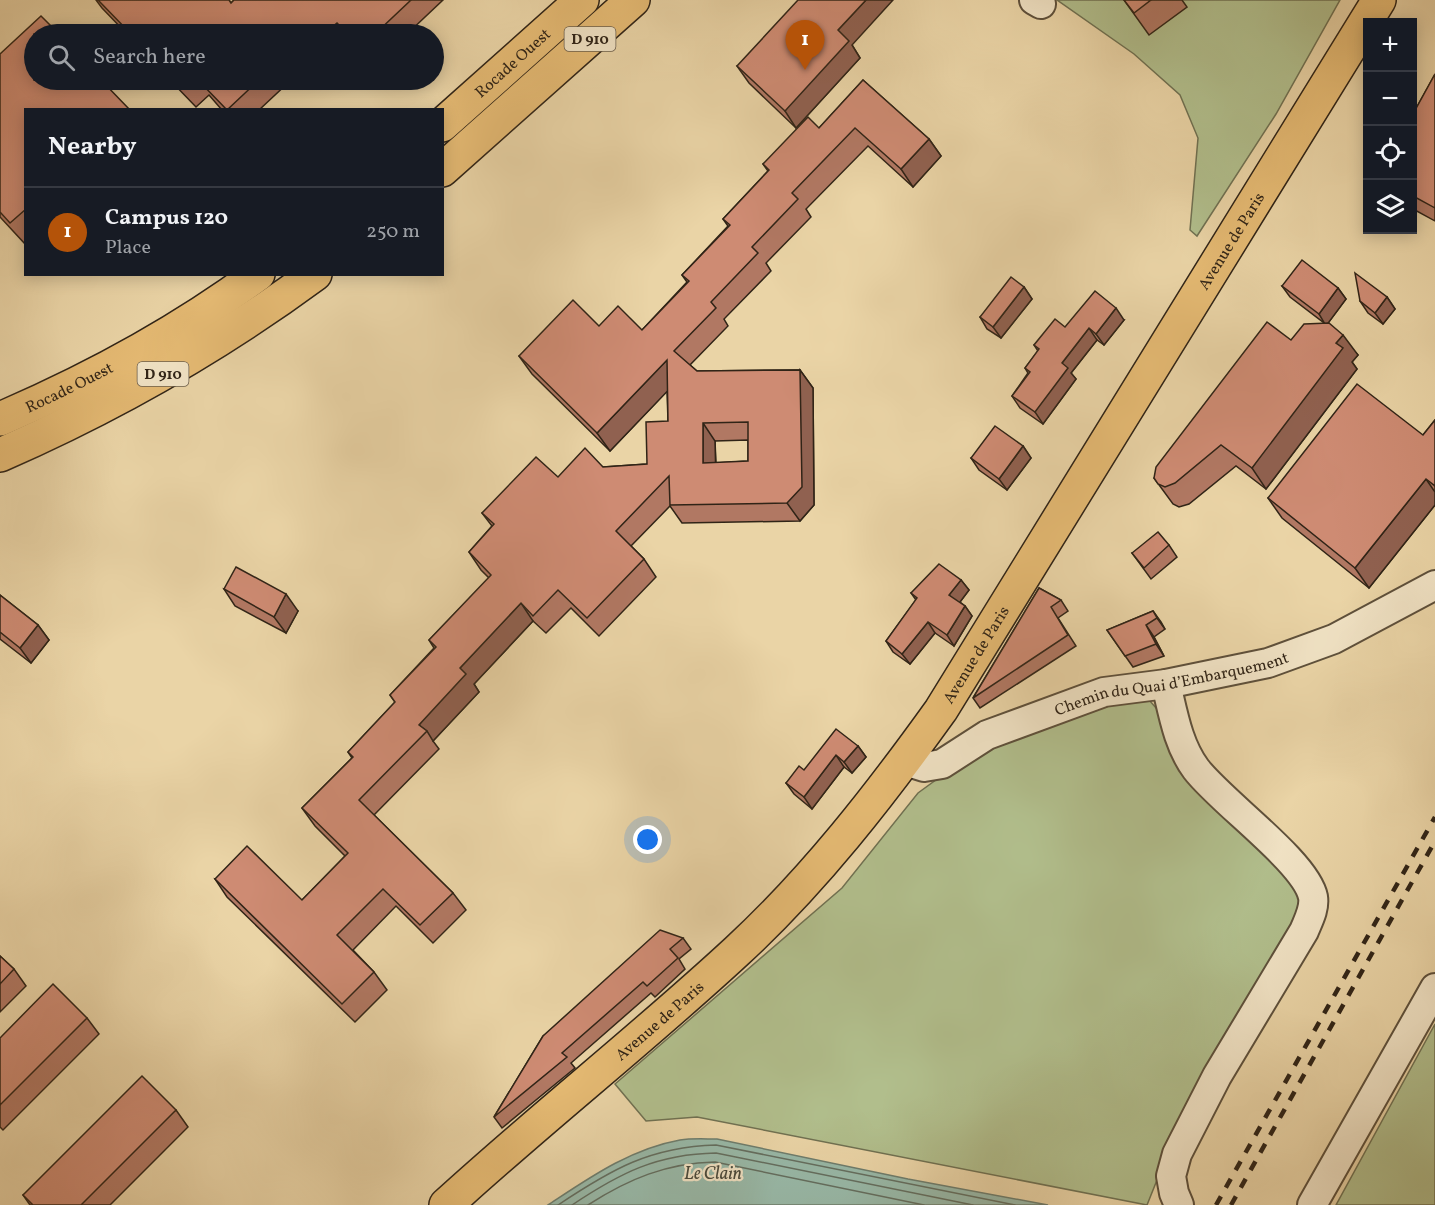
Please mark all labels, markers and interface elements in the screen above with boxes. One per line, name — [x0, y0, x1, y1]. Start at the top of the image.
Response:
map controls — [1363, 18, 1417, 234]
button: + — [1363, 18, 1417, 72]
pin: 1 — [786, 20, 824, 70]
search box — [24, 24, 444, 90]
street label: Rocade Ouest — [471, 24, 556, 104]
road number: D 910 — [564, 27, 616, 51]
icon: search — [45, 41, 78, 74]
text: Search here — [93, 42, 206, 73]
button: − — [1363, 72, 1417, 126]
button: locate — [1363, 126, 1417, 180]
text: Nearby — [48, 129, 137, 165]
button: layers — [1363, 180, 1417, 234]
street label: Avenue de Paris — [1194, 189, 1271, 295]
text: Campus 120 — [105, 203, 228, 234]
text: 1 — [63, 218, 72, 246]
text: 250 m — [366, 218, 420, 246]
text: Place — [105, 234, 151, 262]
street label: Rocade Ouest — [22, 358, 118, 419]
road number: D 910 — [138, 362, 188, 386]
street label: Avenue de Paris — [939, 602, 1016, 708]
street label: Chemin du Quai d’Embarquement — [1052, 647, 1292, 722]
your location — [633, 825, 662, 854]
street label: Avenue de Paris — [611, 977, 710, 1067]
water label: Le Clain — [684, 1162, 742, 1187]

